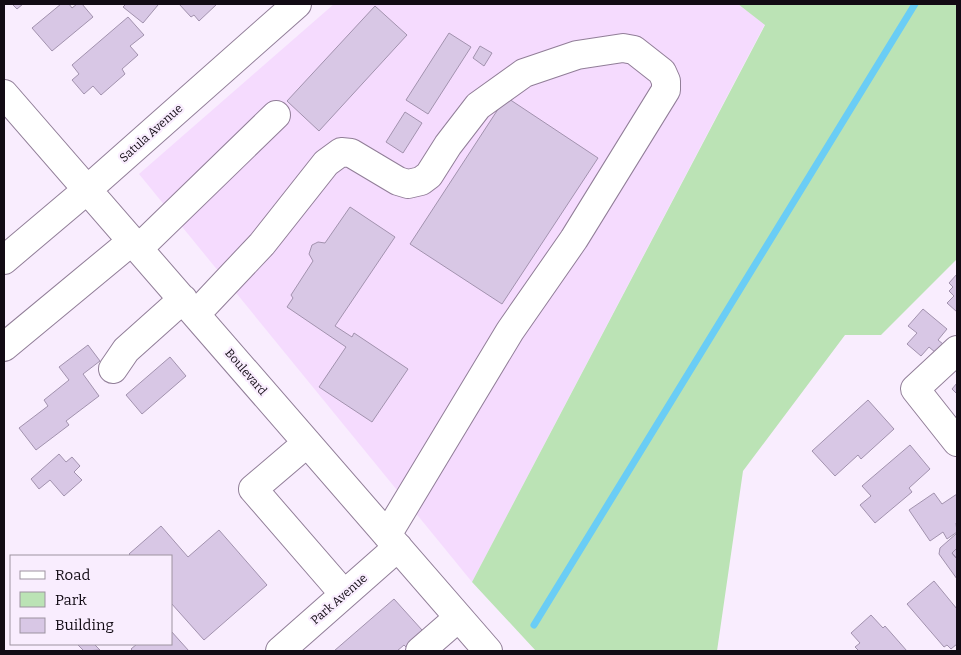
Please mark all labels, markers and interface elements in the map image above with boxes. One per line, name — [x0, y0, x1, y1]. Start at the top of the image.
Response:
street label: Satula Avenue — [117, 101, 185, 165]
street label: Boulevard — [222, 346, 270, 398]
legend — [10, 555, 172, 645]
text: Road — [55, 566, 90, 584]
street label: Park Avenue — [308, 571, 370, 627]
text: Park — [55, 591, 87, 609]
text: Building — [55, 616, 114, 634]

